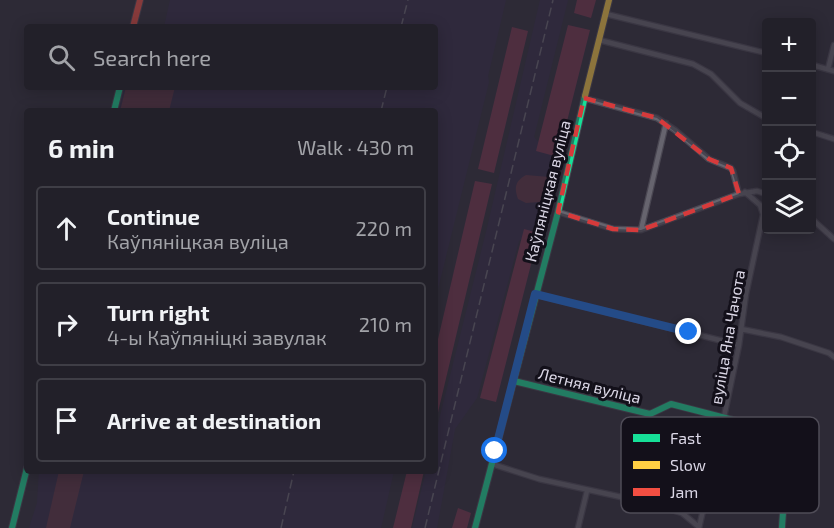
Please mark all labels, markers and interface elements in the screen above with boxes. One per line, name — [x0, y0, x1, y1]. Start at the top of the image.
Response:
map controls — [762, 18, 816, 234]
button: + — [762, 18, 816, 72]
search box — [24, 24, 438, 90]
icon: search — [45, 41, 78, 74]
text: Search here — [93, 44, 211, 70]
button: − — [762, 72, 816, 126]
street label: Каўпяніцкая вуліца — [520, 118, 575, 264]
button: locate — [762, 126, 816, 180]
text: 6 min — [48, 132, 115, 163]
text: Walk · 430 m — [297, 135, 414, 159]
button: layers — [762, 180, 816, 234]
text: Continue — [107, 203, 200, 229]
icon: ahead — [50, 212, 83, 245]
text: 220 m — [355, 216, 412, 240]
text: Каўпяніцкая вуліца — [107, 229, 289, 253]
street label: вуліца Яна Чачота — [706, 268, 749, 406]
text: Turn right — [107, 299, 209, 325]
icon: right — [50, 308, 83, 341]
text: 210 m — [359, 312, 412, 336]
route end — [675, 318, 701, 344]
text: 4-ы Каўпяніцкі завулак — [107, 325, 327, 349]
street label: Летняя вуліца — [537, 363, 643, 408]
icon: arrive — [50, 404, 83, 437]
text: Arrive at destination — [107, 407, 321, 433]
legend — [621, 417, 819, 513]
text: Fast — [670, 428, 701, 447]
route start — [481, 437, 507, 463]
text: Slow — [670, 455, 706, 474]
text: Jam — [670, 482, 698, 501]

